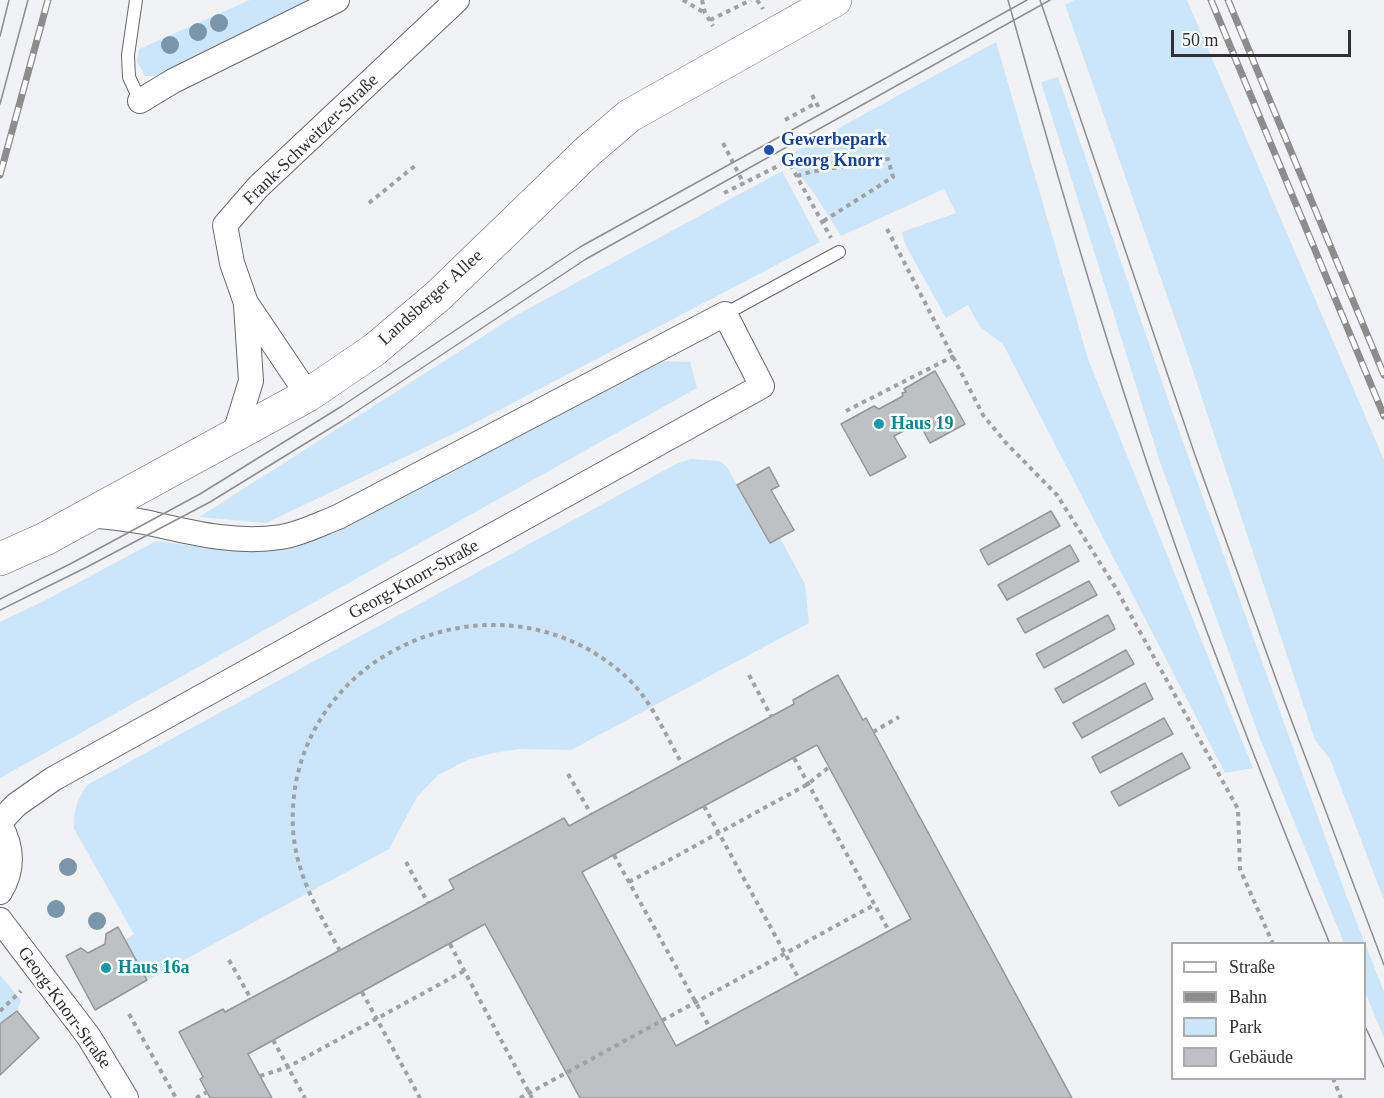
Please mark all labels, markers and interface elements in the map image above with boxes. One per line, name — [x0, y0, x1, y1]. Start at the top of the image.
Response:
scale bar — [1174, 18, 1354, 56]
text: 50 m — [1182, 30, 1219, 50]
street label: Frank-Schweitzer-Straße — [239, 70, 383, 210]
place label: Gewerbepark Georg Knorr — [781, 129, 887, 172]
marker: Gewerbepark Georg Knorr — [762, 143, 776, 157]
street label: Landsberger Allee — [374, 245, 488, 351]
place label: Haus 19 — [891, 413, 954, 435]
marker: Haus 19 — [872, 417, 886, 431]
street label: Georg-Knorr-Straße — [345, 535, 483, 625]
legend — [1171, 942, 1366, 1080]
street label: Georg-Knorr-Straße — [13, 943, 115, 1073]
place label: Haus 16a — [118, 957, 190, 979]
text: Straße — [1229, 957, 1275, 977]
marker: Haus 16a — [99, 961, 113, 975]
text: Bahn — [1229, 987, 1267, 1007]
text: Park — [1229, 1017, 1262, 1037]
text: Gebäude — [1229, 1047, 1293, 1067]

